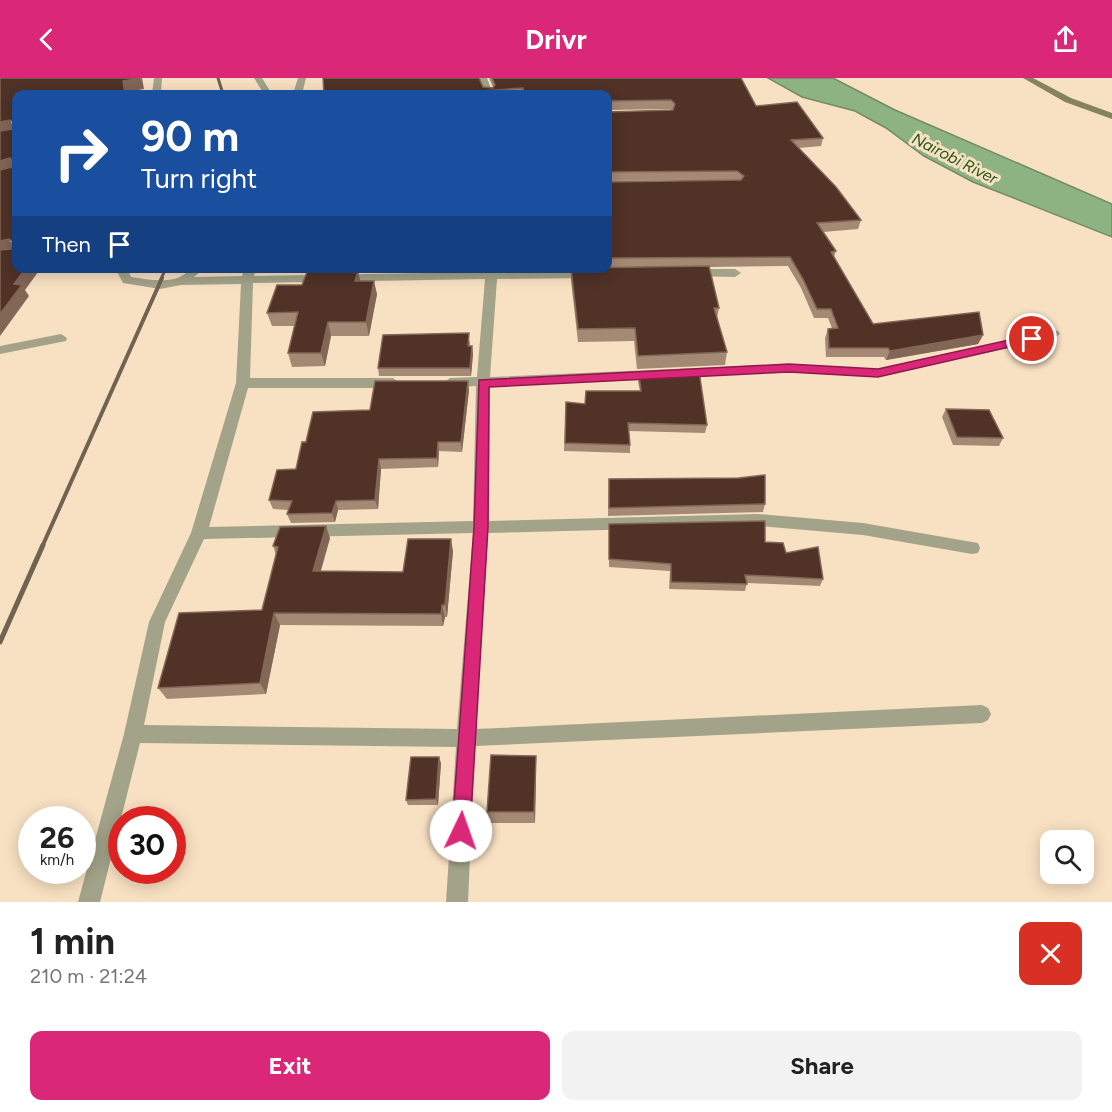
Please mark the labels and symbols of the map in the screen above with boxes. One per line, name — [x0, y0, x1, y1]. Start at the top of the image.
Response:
water label: Nairobi River — [909, 129, 1001, 188]
pin — [1006, 313, 1057, 364]
position arrow — [429, 799, 493, 863]
speed limit sign: 30 — [108, 806, 186, 884]

